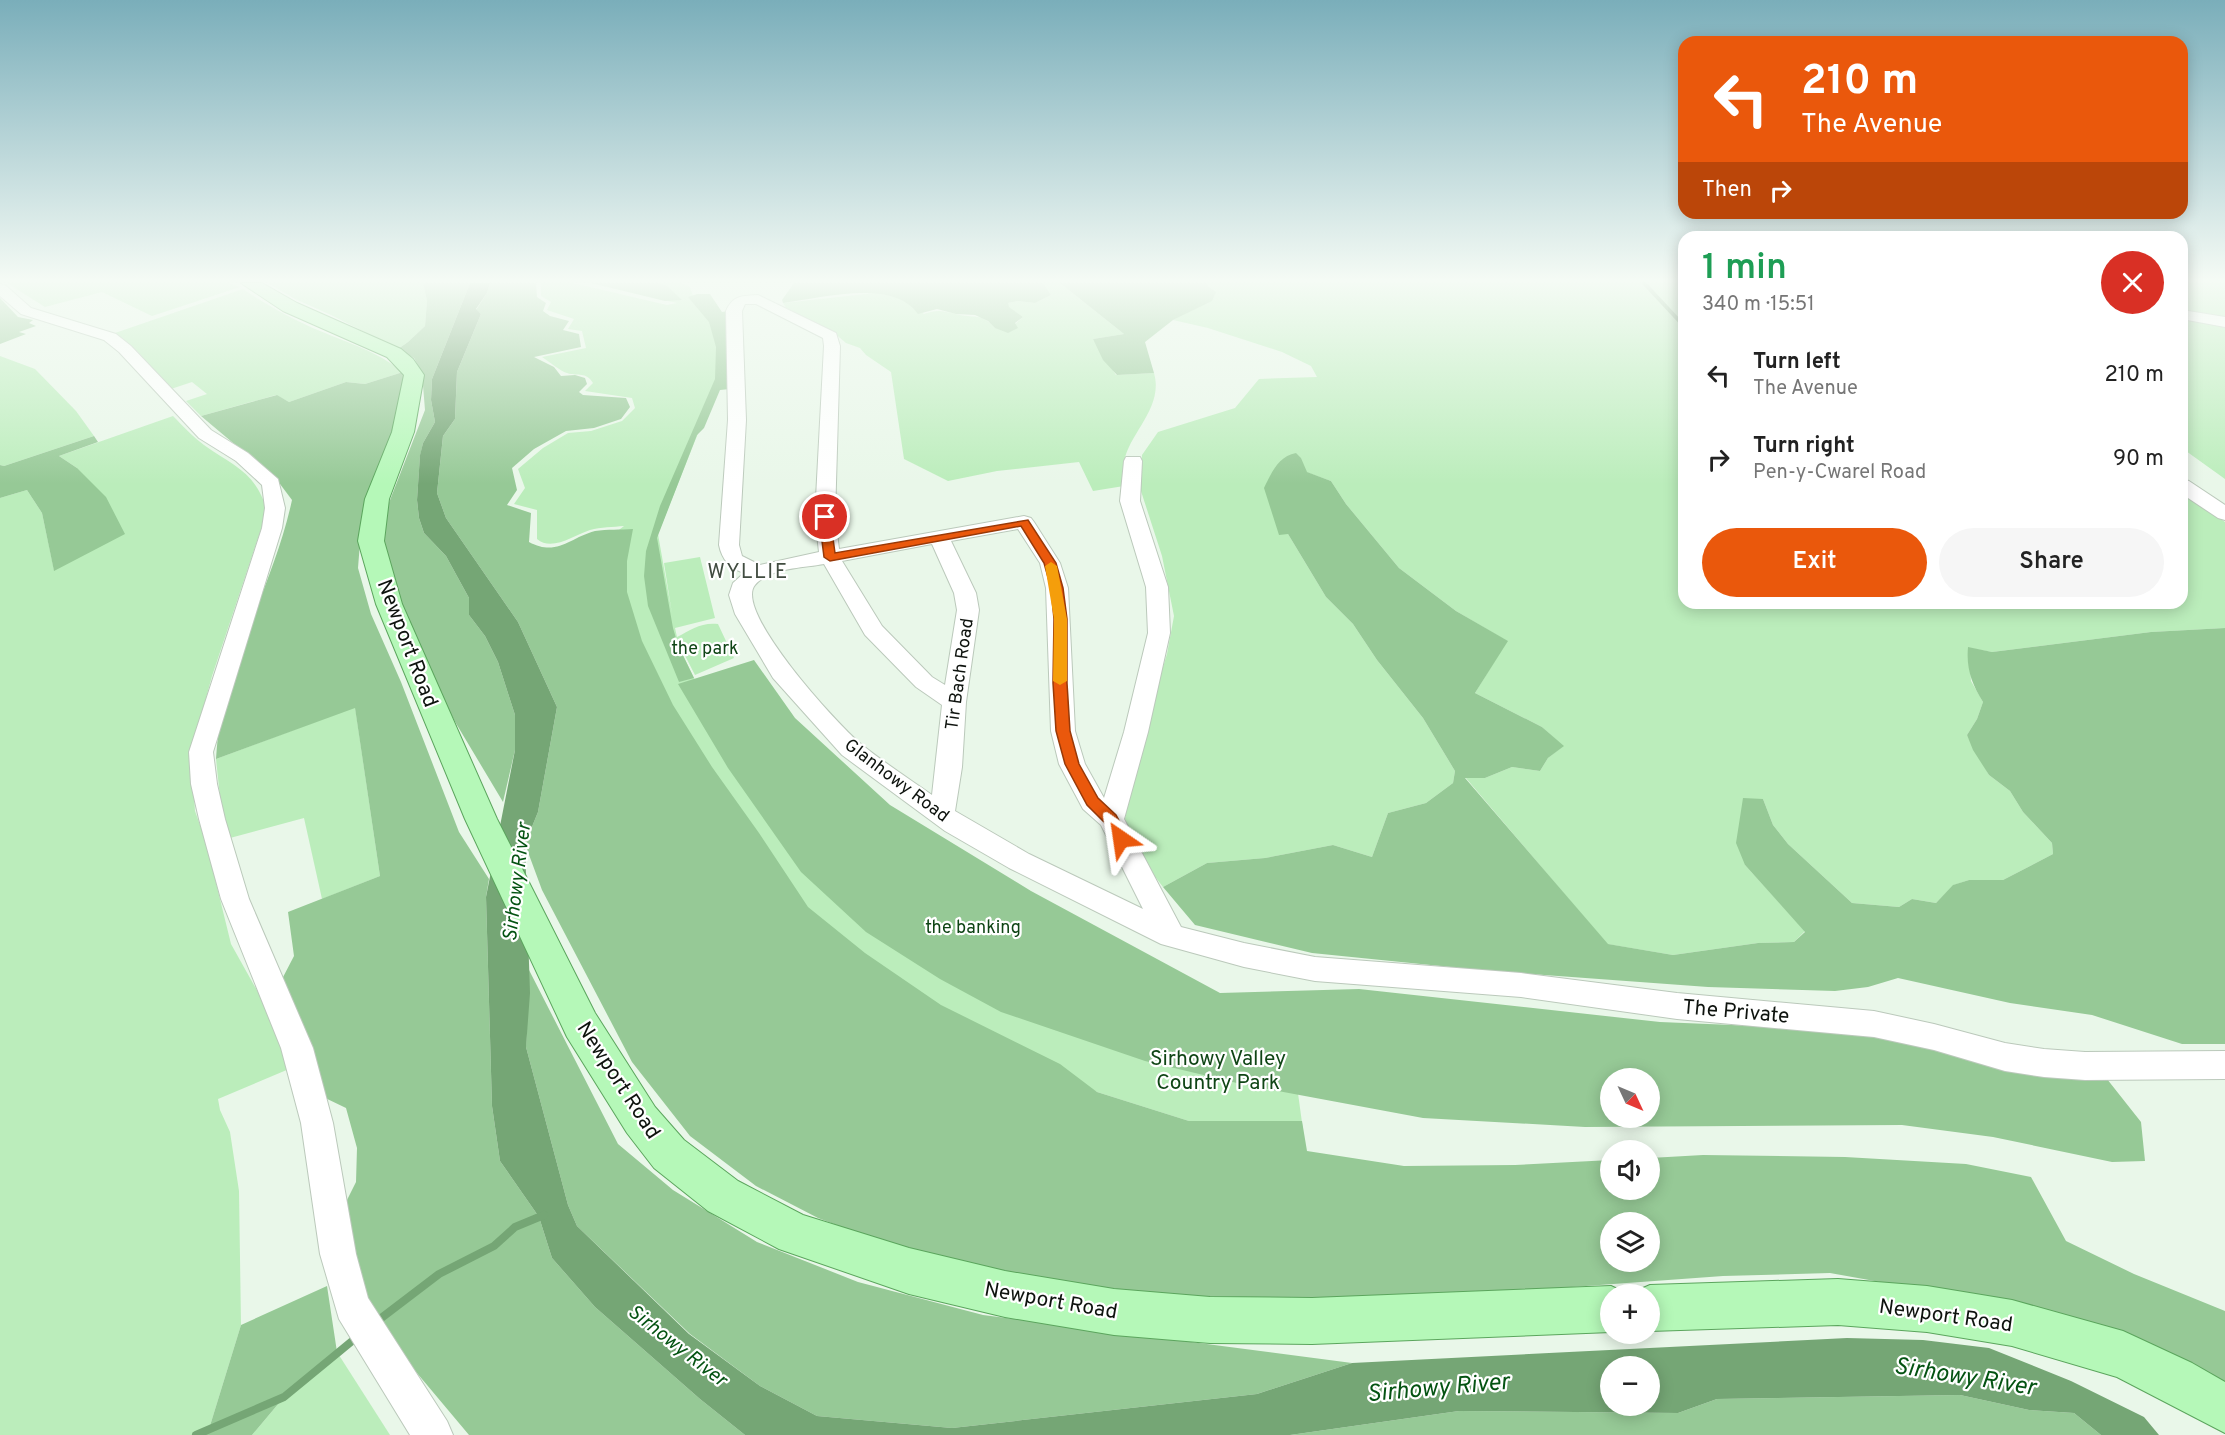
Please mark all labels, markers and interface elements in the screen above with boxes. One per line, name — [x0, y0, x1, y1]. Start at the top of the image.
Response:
text: 210 m — [1801, 56, 1918, 109]
icon: left — [1702, 60, 1780, 138]
text: The Avenue — [1801, 108, 1942, 142]
icon: right — [1764, 174, 1797, 207]
text: Then — [1702, 177, 1752, 204]
text: 1 min — [1702, 246, 1787, 292]
button: close — [2101, 251, 2164, 314]
text: 340 m · 15:51 — [1702, 292, 1815, 318]
text: Turn left — [1753, 349, 1841, 376]
icon: left — [1702, 359, 1735, 392]
text: 210 m — [2104, 362, 2164, 389]
text: The Avenue — [1753, 376, 1858, 402]
text: Turn right — [1753, 433, 1855, 460]
icon: right — [1702, 443, 1735, 476]
text: 90 m — [2113, 446, 2164, 473]
text: Pen-y-Cwarel Road — [1753, 460, 1926, 486]
pin — [799, 491, 850, 542]
icon: arrive — [808, 500, 841, 533]
button: Exit — [1702, 528, 1927, 597]
button: Share — [1939, 528, 2164, 597]
district label: WYLLIE — [707, 559, 789, 586]
street label: Newport Road — [370, 576, 443, 711]
street label: Tir Bach Road — [941, 617, 980, 732]
park label: the park — [671, 638, 739, 661]
street label: Glanhowy Road — [839, 734, 953, 828]
position arrow — [1089, 807, 1153, 871]
water label: Sirhowy River — [498, 820, 538, 943]
park label: the banking — [925, 917, 1021, 940]
street label: The Private — [1681, 994, 1791, 1031]
street label: Newport Road — [570, 1017, 666, 1145]
park label: Sirhowy Valley Country Park — [1150, 1046, 1286, 1097]
north arrow — [1600, 1068, 1660, 1128]
map controls — [1600, 1068, 1660, 1416]
button: sound — [1600, 1140, 1660, 1200]
button: layers — [1600, 1212, 1660, 1272]
street label: Newport Road — [982, 1276, 1119, 1326]
button: + — [1600, 1284, 1660, 1344]
street label: Newport Road — [1877, 1294, 2014, 1339]
water label: Sirhowy River — [622, 1300, 733, 1394]
water label: Sirhowy River — [1892, 1352, 2040, 1404]
button: − — [1600, 1356, 1660, 1416]
water label: Sirhowy River — [1366, 1368, 1513, 1410]

